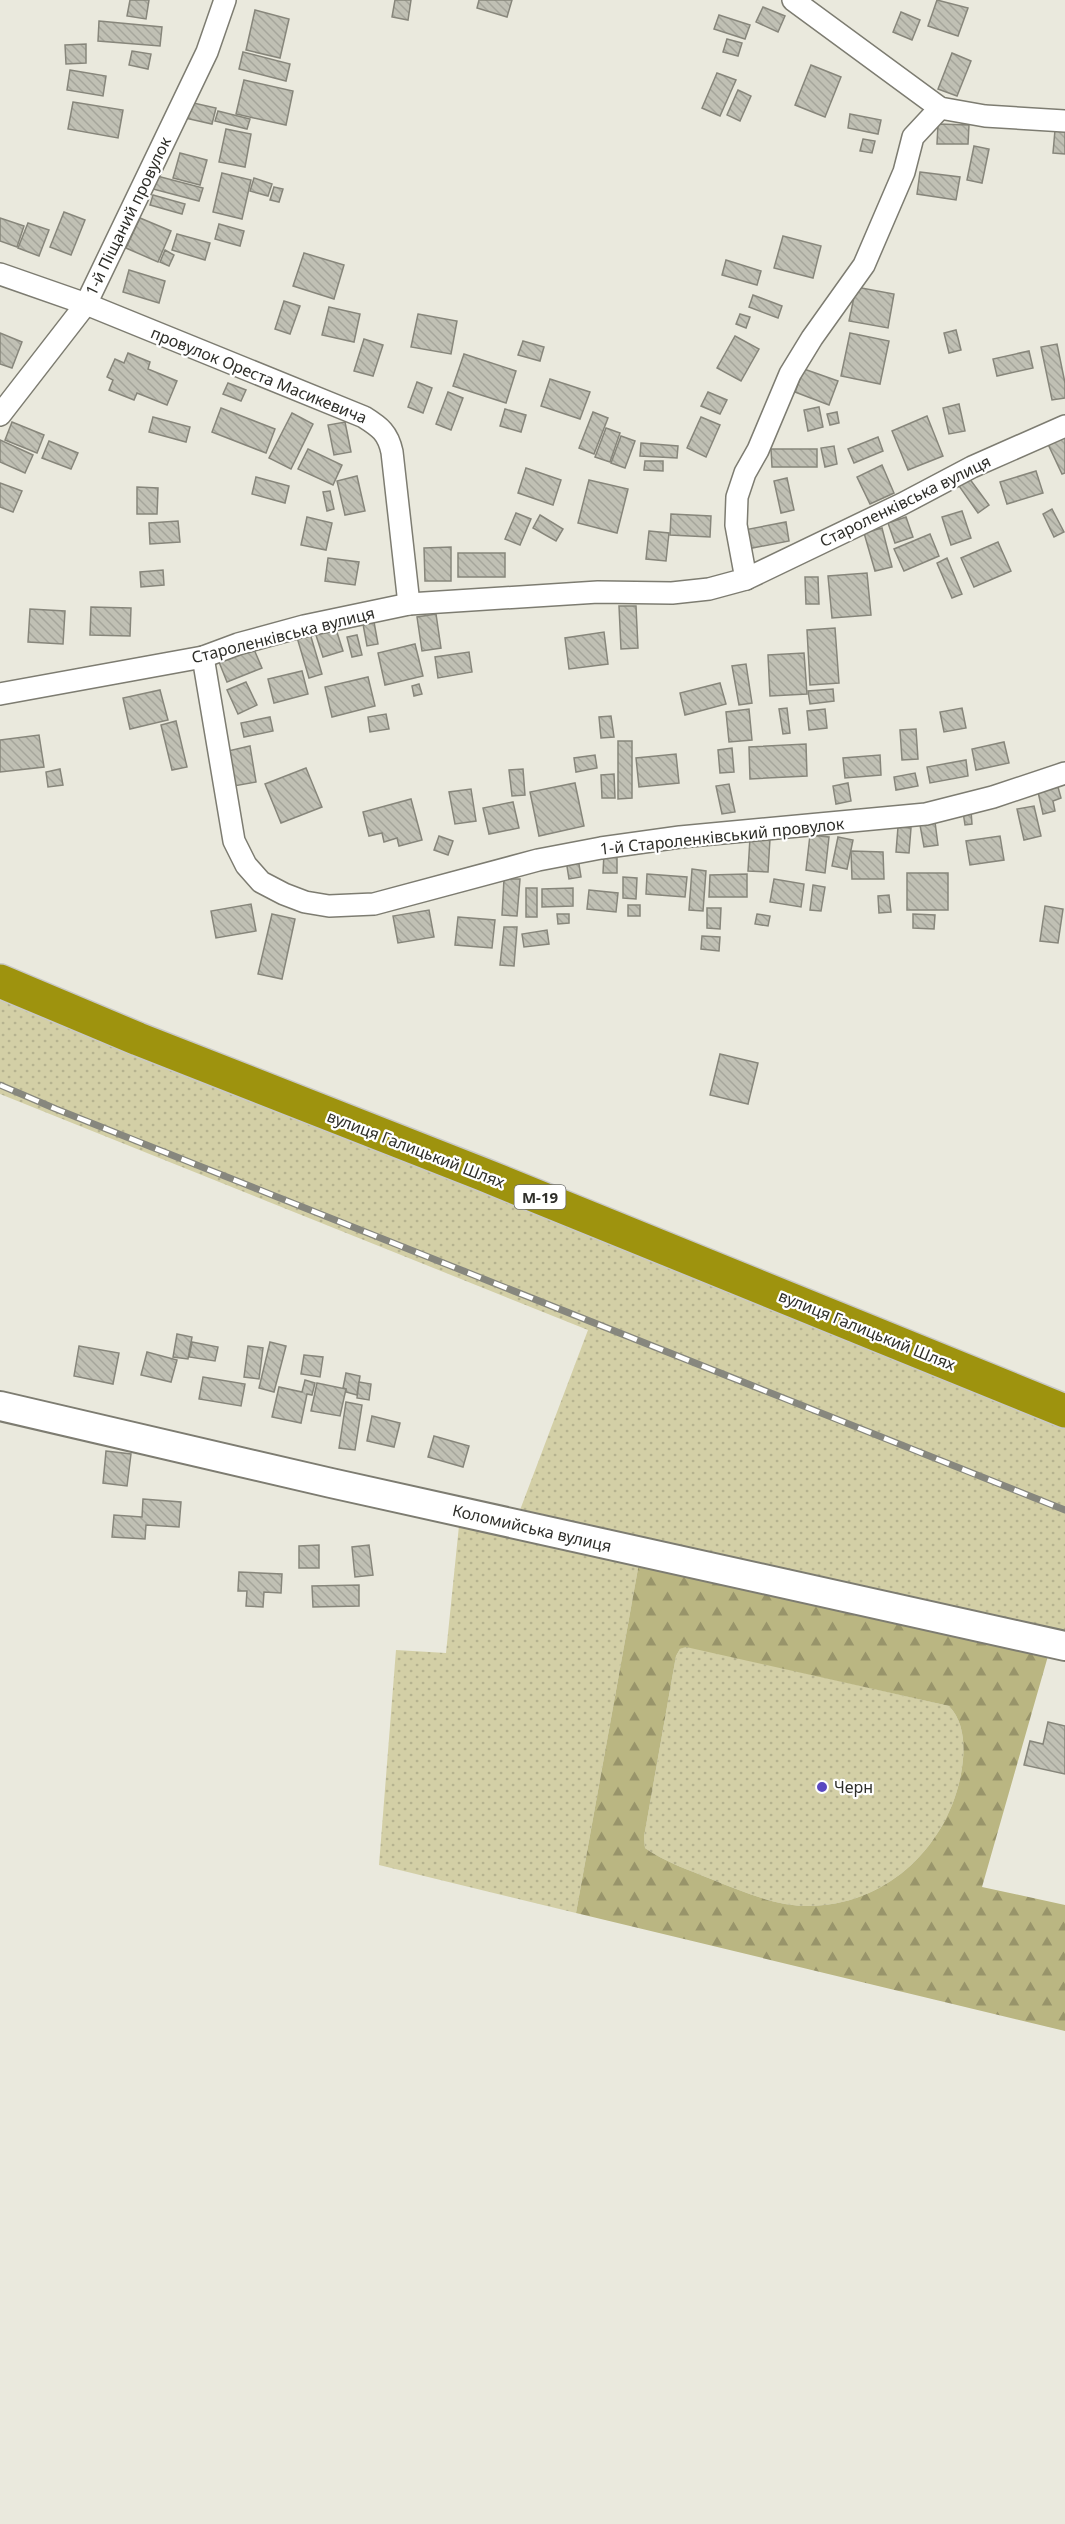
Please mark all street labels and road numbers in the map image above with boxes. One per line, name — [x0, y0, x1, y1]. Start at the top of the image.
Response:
street label: 1-й Піщаний провулок — [80, 133, 176, 299]
street label: провулок Ореста Масикевича — [148, 321, 370, 429]
street label: Староленківська вулиця — [816, 450, 994, 552]
street label: Староленківська вулиця — [189, 602, 377, 668]
street label: 1-й Староленківський провулок — [599, 812, 846, 860]
street label: вулиця Галицький Шлях — [324, 1105, 509, 1193]
road number: М-19 — [514, 1185, 566, 1209]
street label: вулиця Галицький Шлях — [775, 1284, 959, 1376]
street label: Коломийська вулиця — [450, 1499, 614, 1557]

